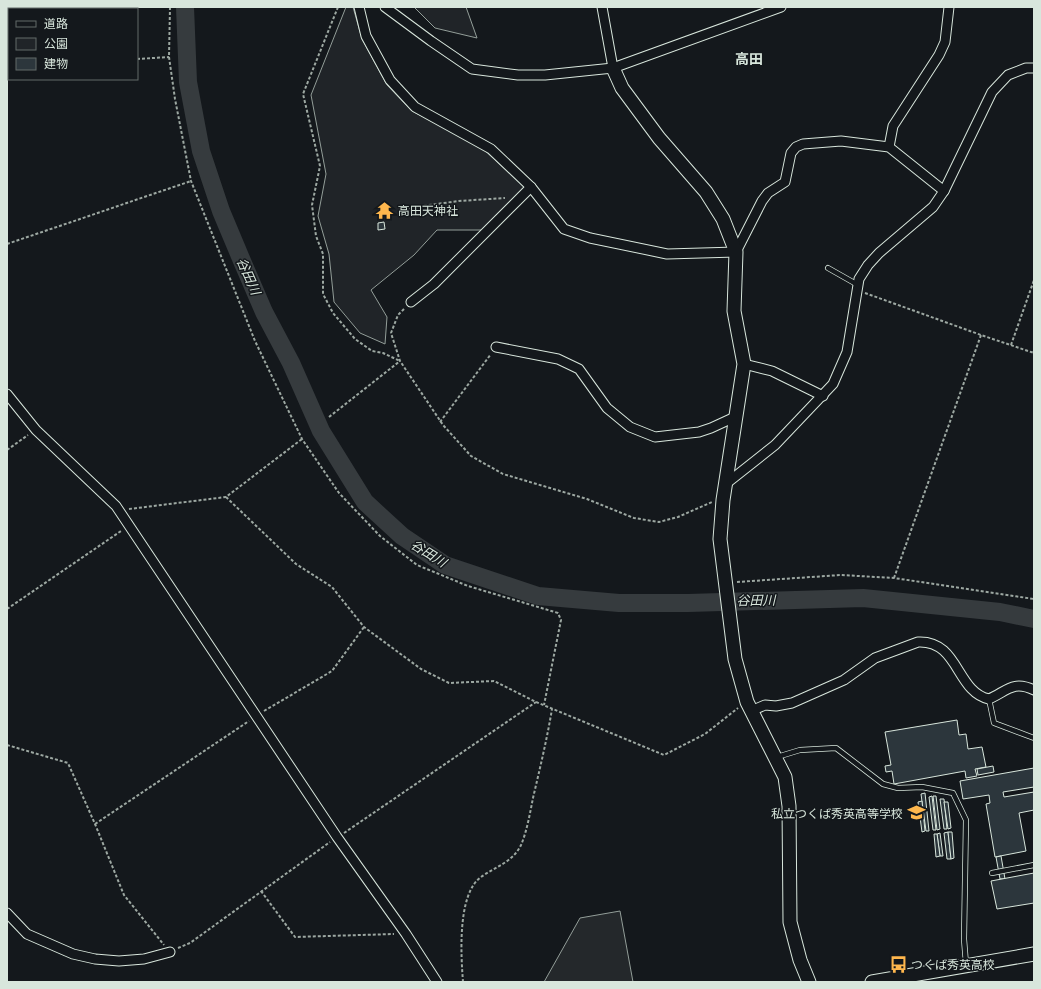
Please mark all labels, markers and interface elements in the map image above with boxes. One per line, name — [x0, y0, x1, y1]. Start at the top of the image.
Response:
legend — [8, 8, 138, 80]
text: 道路 — [44, 16, 68, 31]
text: 公園 — [44, 36, 68, 51]
district label: 高田 — [735, 50, 763, 67]
text: 建物 — [44, 56, 68, 71]
temple icon: 高田天神社 — [375, 200, 395, 220]
place label: 高田天神社 — [398, 203, 458, 218]
water label: 谷田川 — [234, 255, 265, 299]
water label: 谷田川 — [408, 536, 451, 571]
water label: 谷田川 — [736, 592, 778, 608]
school or university icon: 私立つくば秀英高等学校 — [906, 803, 926, 823]
place label: 私立つくば秀英高等学校 — [771, 806, 903, 821]
bus stop icon: つくば秀英高校 — [888, 954, 908, 974]
place label: つくば秀英高校 — [911, 957, 995, 972]

